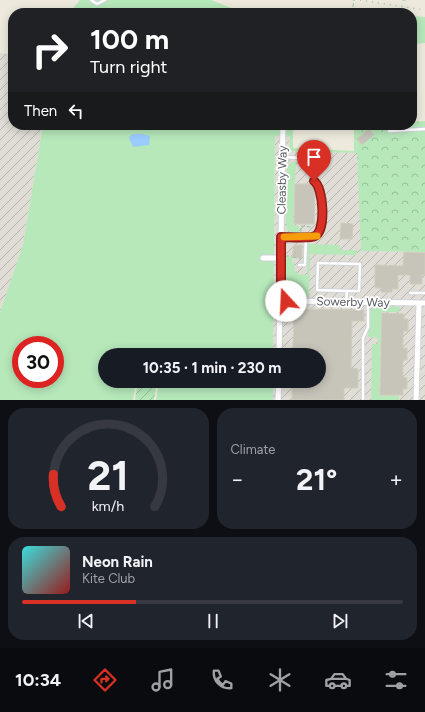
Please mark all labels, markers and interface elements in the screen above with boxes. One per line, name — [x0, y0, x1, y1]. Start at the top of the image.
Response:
text: 100 m — [90, 22, 169, 56]
icon: right — [24, 24, 76, 76]
text: Turn right — [90, 56, 167, 78]
icon: left — [65, 100, 87, 122]
text: Then — [24, 102, 57, 120]
pin — [297, 140, 331, 181]
street label: Cleasby Way — [274, 145, 290, 215]
icon: arrive — [303, 146, 325, 168]
position arrow — [265, 280, 307, 322]
street label: Sowerby Way — [316, 294, 391, 310]
speed limit sign: 30 — [12, 336, 64, 388]
text: 10:35 · 1 min · 230 m — [143, 359, 281, 377]
text: Climate — [231, 442, 275, 457]
text: 21 — [87, 449, 129, 499]
text: 21° — [296, 461, 337, 498]
text: − — [231, 466, 244, 493]
text: + — [389, 466, 403, 493]
text: km/h — [92, 496, 125, 514]
text: Neon Rain — [82, 553, 153, 571]
text: Kite Club — [82, 571, 135, 586]
icon: previous — [75, 610, 97, 632]
icon: pause — [202, 610, 224, 632]
icon: next — [329, 610, 351, 632]
icon: directions — [91, 666, 119, 694]
icon: music — [149, 666, 177, 694]
icon: phone — [208, 666, 236, 694]
icon: climate — [266, 666, 294, 694]
icon: car — [324, 666, 352, 694]
icon: filters — [382, 666, 410, 694]
text: 10:34 — [15, 669, 61, 691]

